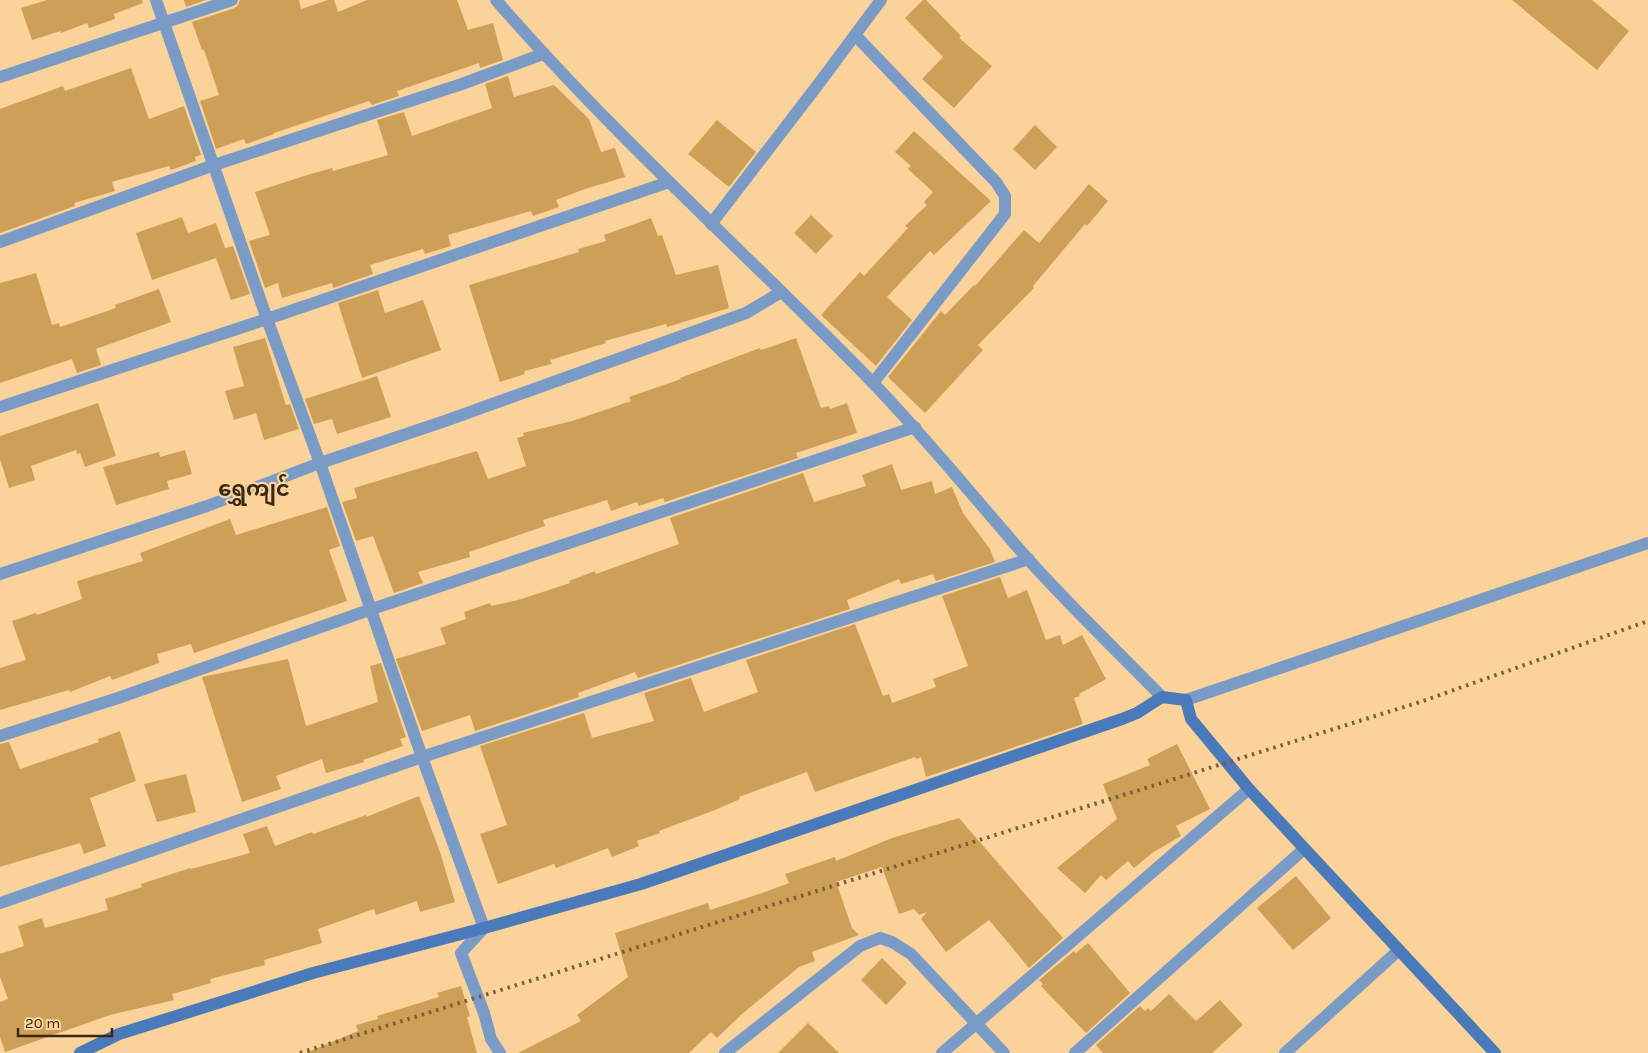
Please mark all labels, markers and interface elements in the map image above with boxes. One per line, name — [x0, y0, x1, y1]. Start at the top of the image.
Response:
district label: ရွှေကျင် — [218, 473, 290, 507]
scale bar — [18, 1006, 111, 1038]
text: 20 m — [25, 1014, 60, 1032]

